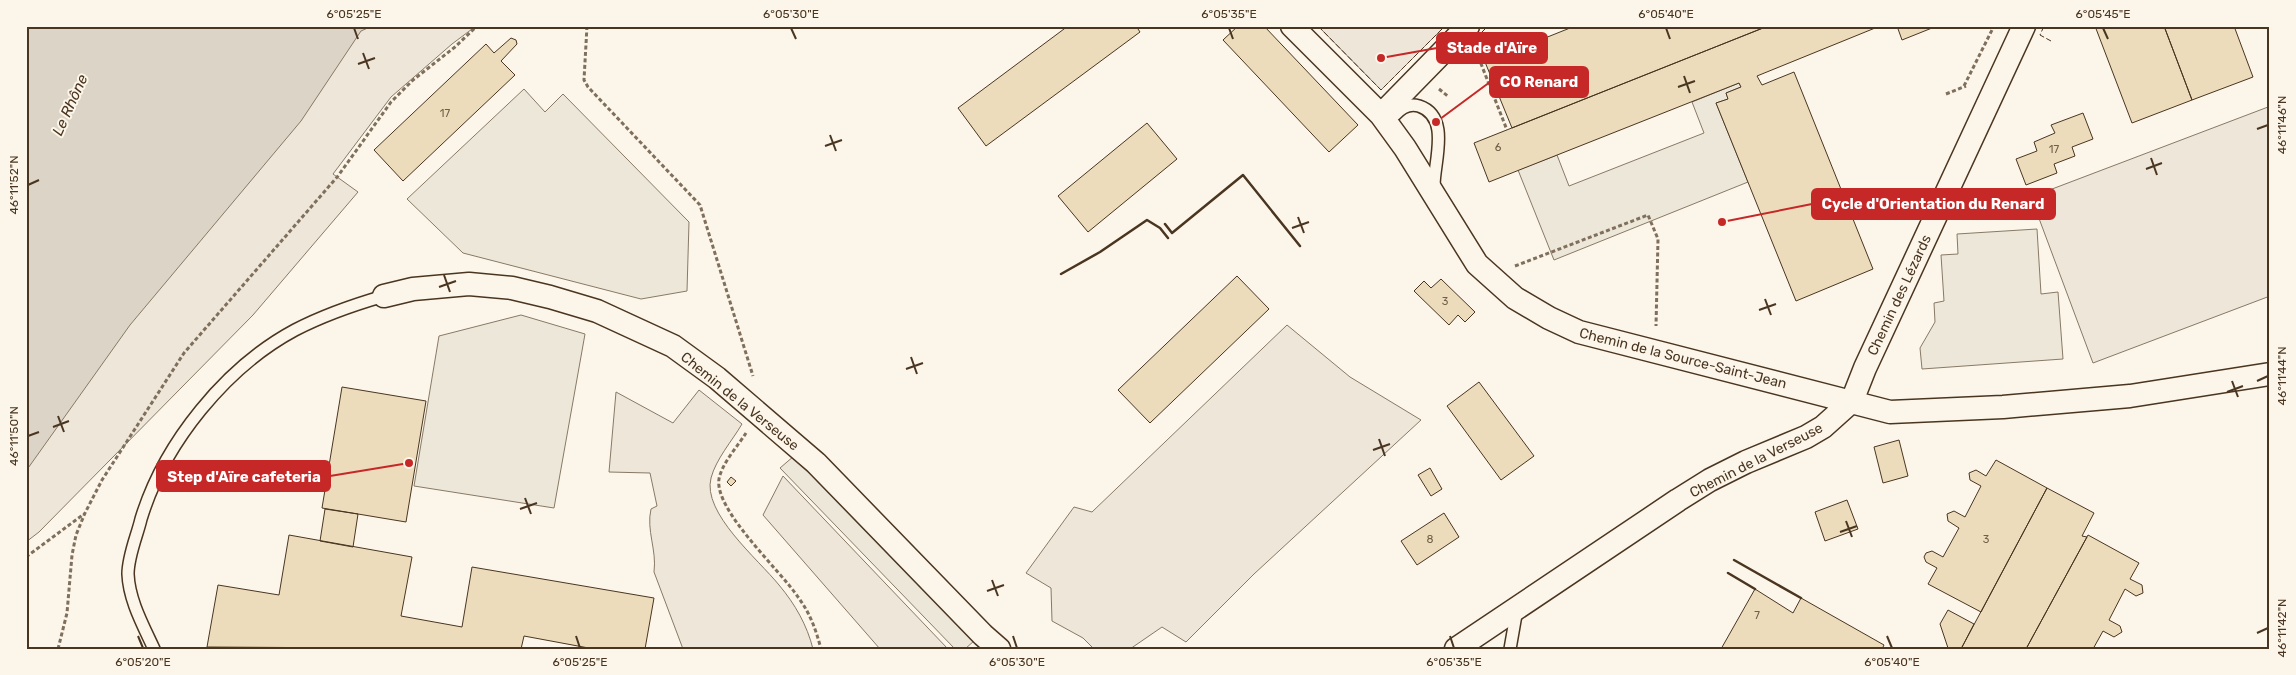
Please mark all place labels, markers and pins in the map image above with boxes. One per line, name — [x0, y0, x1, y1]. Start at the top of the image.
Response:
callout: Stade d'Aïre — [1437, 33, 1547, 63]
callout: CO Renard — [1490, 67, 1588, 97]
callout: Cycle d'Orientation du Renard — [1812, 189, 2055, 219]
callout: Step d'Aïre cafeteria — [157, 461, 330, 491]

